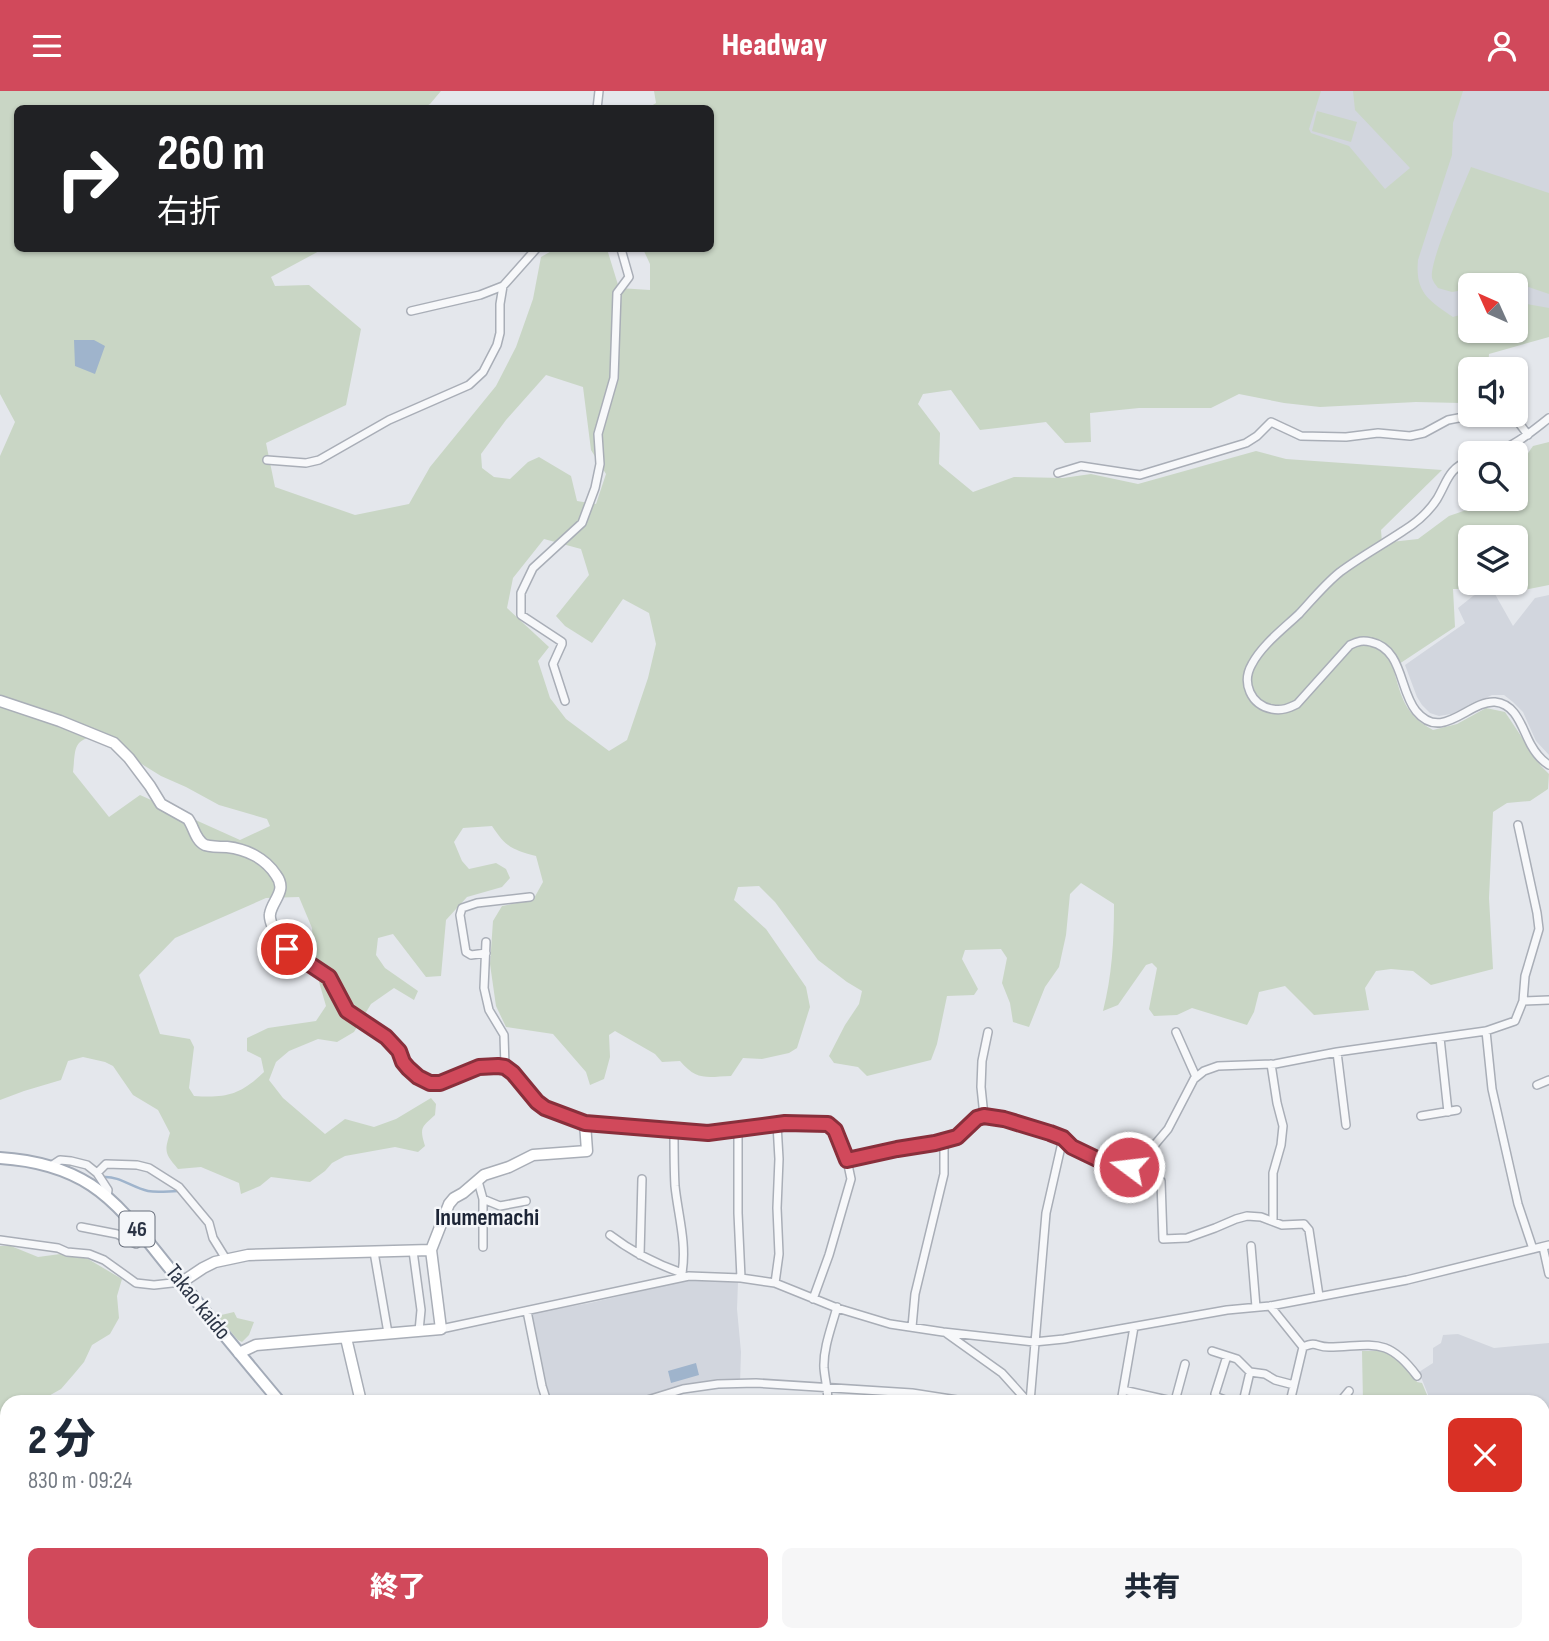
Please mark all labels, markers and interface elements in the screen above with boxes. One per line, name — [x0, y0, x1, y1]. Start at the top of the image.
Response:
text: Headway — [722, 26, 827, 65]
icon: menu — [28, 27, 66, 65]
icon: person — [1483, 27, 1521, 65]
text: 260 m — [157, 125, 265, 184]
icon: right — [42, 133, 133, 224]
text: 右折 — [157, 193, 221, 232]
north arrow — [1458, 273, 1528, 343]
map controls — [1458, 273, 1528, 595]
button: sound — [1458, 357, 1528, 427]
button: search — [1458, 441, 1528, 511]
button: layers — [1458, 525, 1528, 595]
pin — [257, 919, 317, 979]
icon: arrive — [268, 930, 306, 968]
position arrow — [1092, 1130, 1166, 1204]
district label: Inumemachi — [435, 1203, 539, 1232]
road number: 46 — [120, 1211, 154, 1247]
street label: Takao kaido — [159, 1259, 237, 1345]
text: 2 分 — [28, 1415, 95, 1466]
button: close — [1448, 1418, 1522, 1492]
text: 830 m · 09:24 — [28, 1467, 132, 1495]
button: 終了 — [28, 1548, 768, 1628]
button: 共有 — [782, 1548, 1522, 1628]

